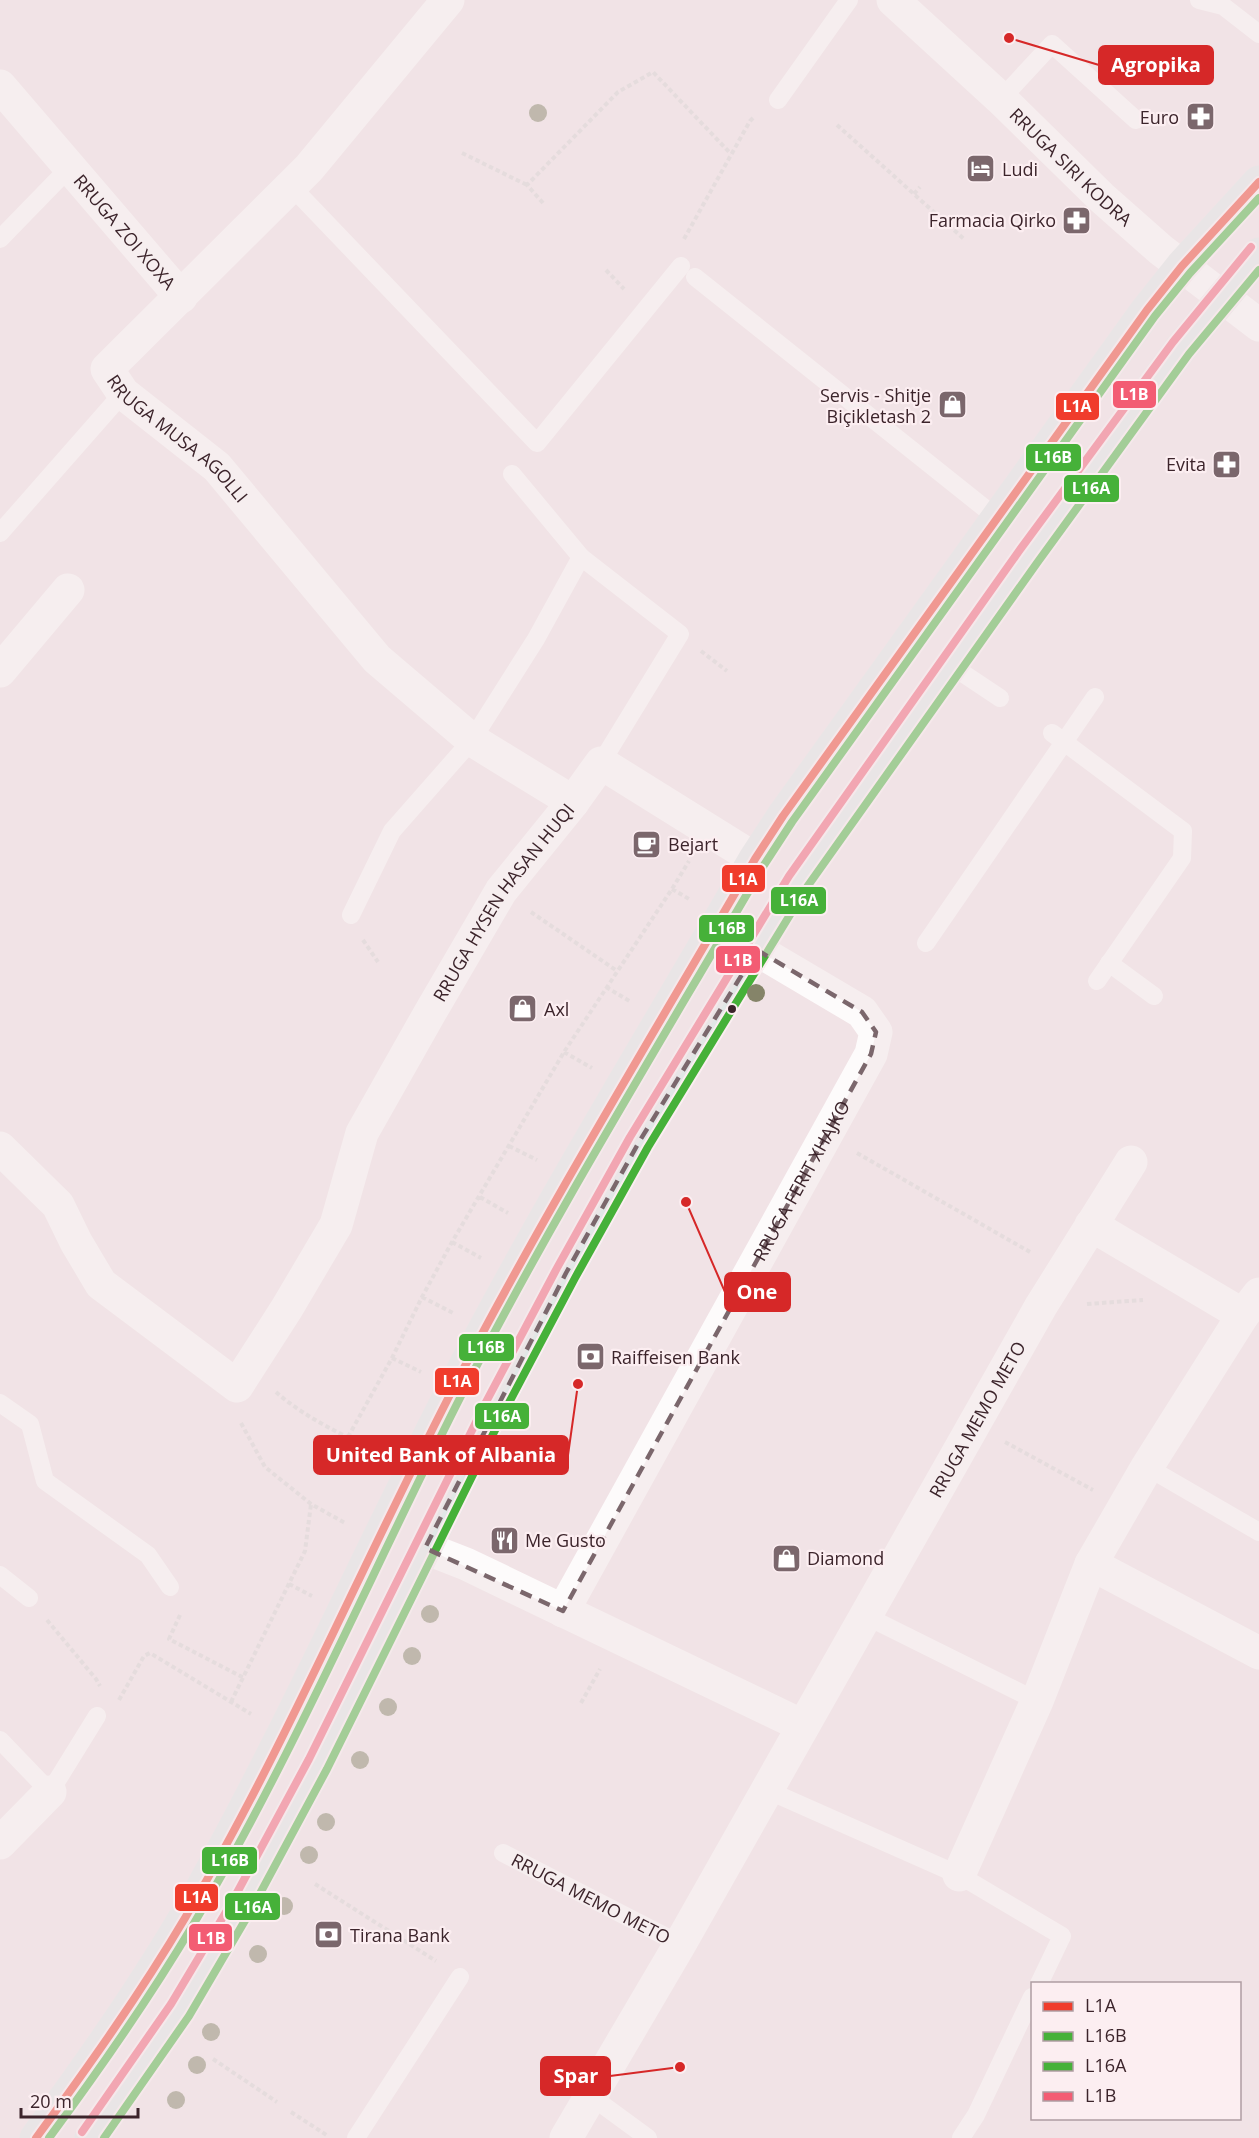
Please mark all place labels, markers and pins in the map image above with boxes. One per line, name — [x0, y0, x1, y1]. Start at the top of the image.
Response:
callout: Agropika — [1099, 46, 1213, 84]
pharmacy icon: Euro — [1184, 101, 1216, 133]
place label: Euro — [1140, 105, 1179, 129]
hotel icon: Ludi — [965, 153, 997, 185]
place label: Ludi — [1002, 157, 1038, 181]
pharmacy icon: Farmacia Qirko — [1061, 204, 1093, 236]
place label: Farmacia Qirko — [929, 208, 1056, 232]
place label: Servis - Shitje Biçikletash 2 — [820, 383, 931, 428]
shop icon: Servis - Shitje Biçikletash 2 — [936, 389, 968, 421]
pharmacy icon: Evita — [1211, 448, 1243, 480]
place label: Evita — [1166, 452, 1206, 476]
cafe icon: Bejart — [631, 828, 663, 860]
place label: Bejart — [668, 832, 718, 856]
shop icon: Axl — [507, 993, 539, 1025]
place label: Axl — [544, 997, 569, 1021]
unlabelled marker — [726, 1003, 738, 1015]
callout: One — [725, 1273, 790, 1311]
bank icon: Raiffeisen Bank — [574, 1341, 606, 1373]
place label: Raiffeisen Bank — [611, 1345, 740, 1369]
callout: United Bank of Albania — [314, 1436, 568, 1474]
restaurant icon: Me Gusto — [488, 1524, 520, 1556]
place label: Me Gusto — [525, 1528, 606, 1552]
shop icon: Diamond — [770, 1542, 802, 1574]
place label: Diamond — [807, 1546, 884, 1570]
bank icon: Tirana Bank — [313, 1919, 345, 1951]
place label: Tirana Bank — [350, 1923, 450, 1947]
callout: Spar — [541, 2057, 610, 2095]

